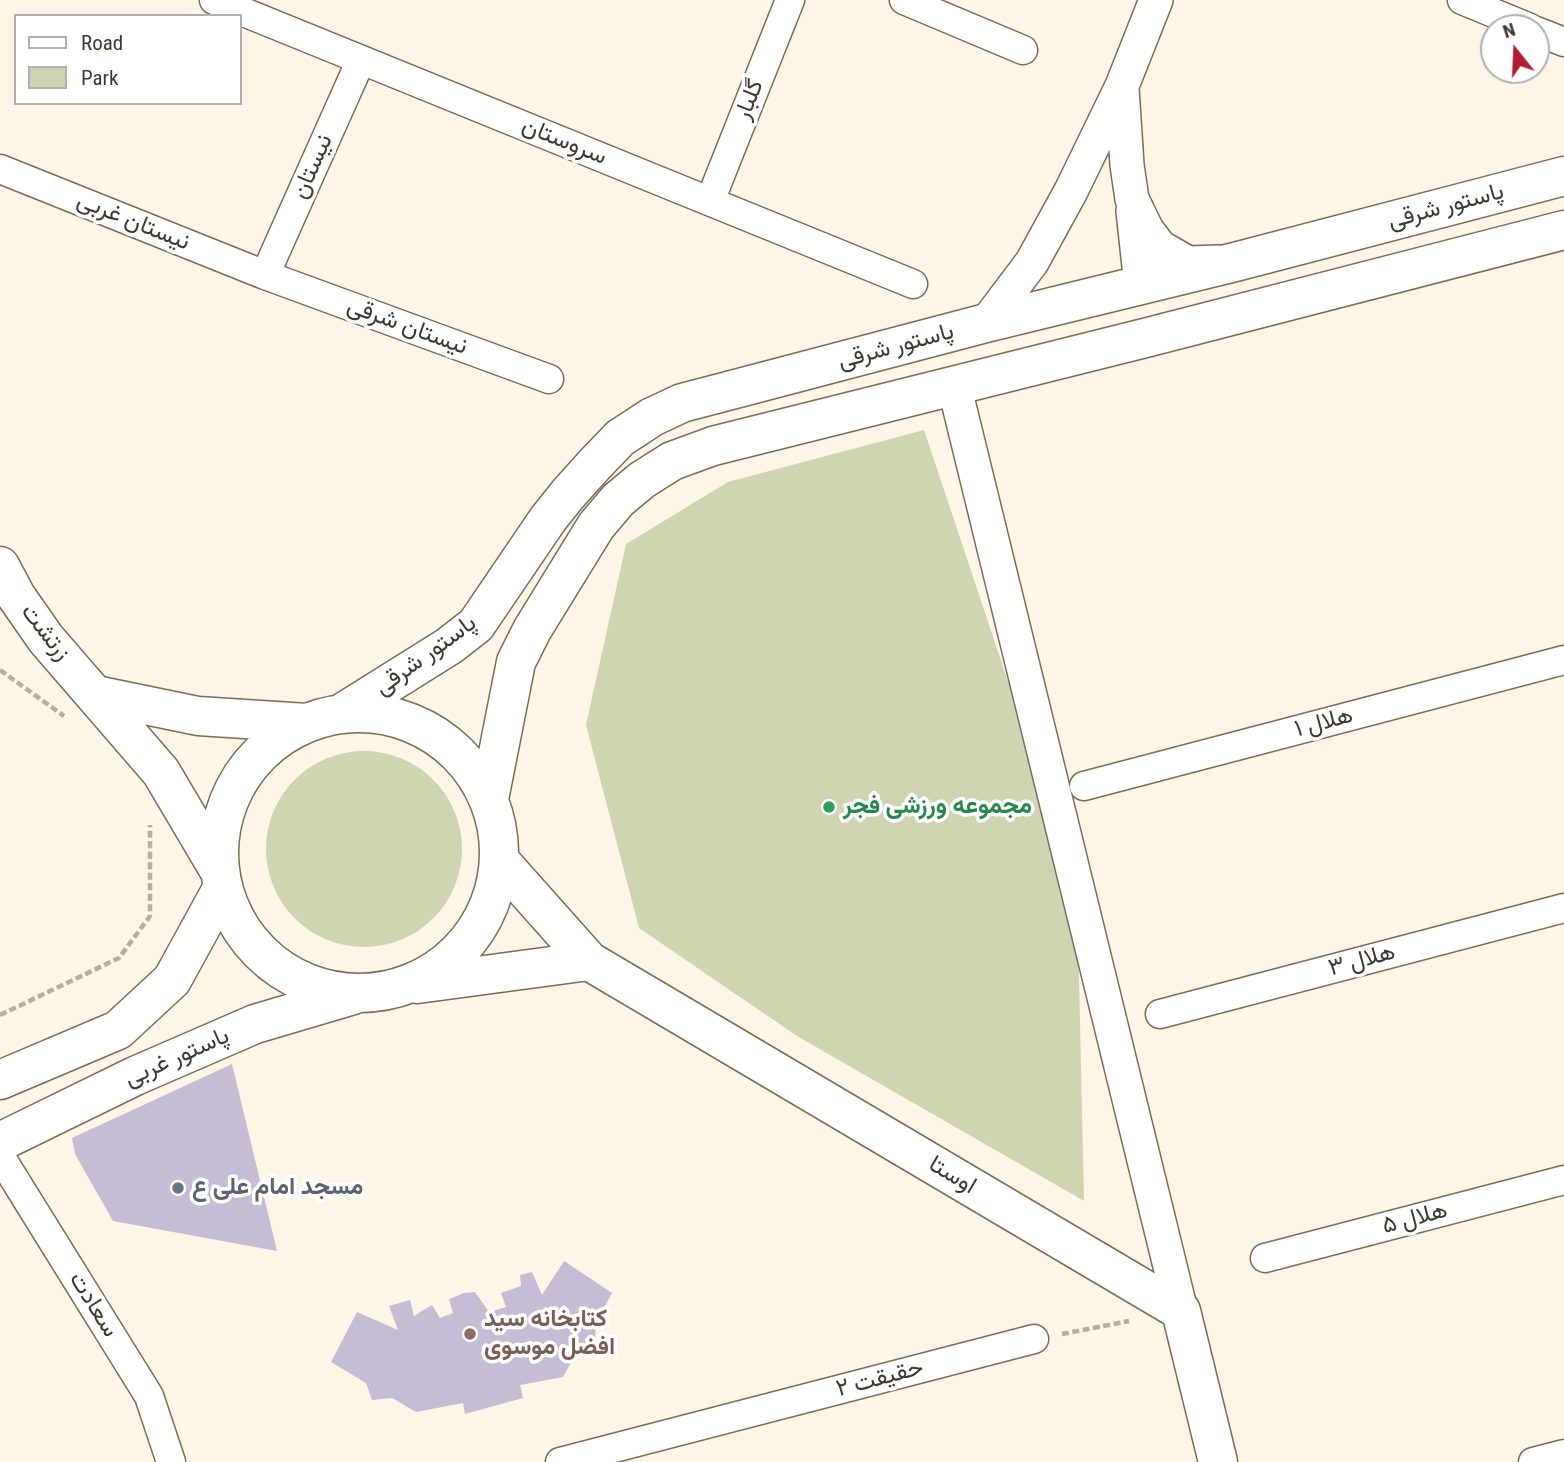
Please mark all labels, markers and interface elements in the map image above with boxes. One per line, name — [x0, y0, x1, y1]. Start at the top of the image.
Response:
legend — [14, 14, 242, 105]
north arrow — [1480, 14, 1550, 84]
text: N — [1500, 18, 1518, 43]
text: Road — [81, 31, 123, 55]
text: Park — [81, 66, 118, 90]
street label: گلبار — [729, 76, 771, 124]
street label: سروستان — [517, 112, 611, 172]
street label: نیستان — [286, 130, 340, 204]
street label: پاستور شرقی — [1385, 178, 1507, 236]
street label: نیستان غربی — [72, 186, 194, 258]
street label: نیستان شرقی — [343, 292, 471, 362]
street label: پاستور شرقی — [835, 318, 957, 376]
street label: زرتشت — [14, 599, 76, 667]
street label: پاستور شرقی — [369, 609, 483, 703]
street label: هلال ۱ — [1292, 701, 1356, 745]
place label: مجموعه ورزشی فجر — [843, 793, 1032, 821]
marker: مجموعه ورزشی فجر — [821, 799, 837, 815]
street label: هلال ۳ — [1326, 938, 1398, 984]
street label: پاستور غربی — [120, 1022, 234, 1094]
street label: اوستا — [923, 1151, 981, 1201]
place label: مسجد امام علی ع — [192, 1174, 363, 1202]
marker: مسجد امام علی ع — [170, 1180, 186, 1196]
street label: هلال ۵ — [1379, 1197, 1451, 1241]
street label: سعادت — [62, 1267, 124, 1343]
place label: کتابخانه سید افضل موسوی — [484, 1306, 615, 1362]
marker: کتابخانه سید افضل موسوی — [462, 1326, 478, 1342]
street label: حقیقت ۲ — [833, 1354, 927, 1404]

